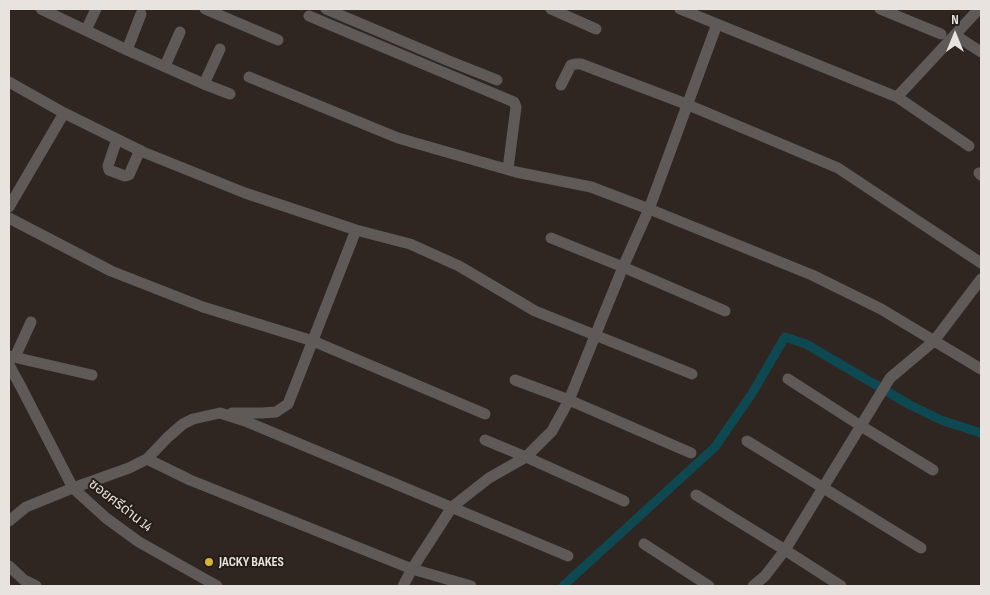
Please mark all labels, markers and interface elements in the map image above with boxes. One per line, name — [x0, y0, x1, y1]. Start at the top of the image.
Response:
north arrow — [930, 10, 980, 60]
text: N — [951, 11, 959, 28]
street label: ซอยศรีด่าน 14 — [85, 476, 155, 536]
place label: JACKY BAKES — [219, 554, 284, 570]
marker: JACKY BAKES — [203, 556, 215, 568]

